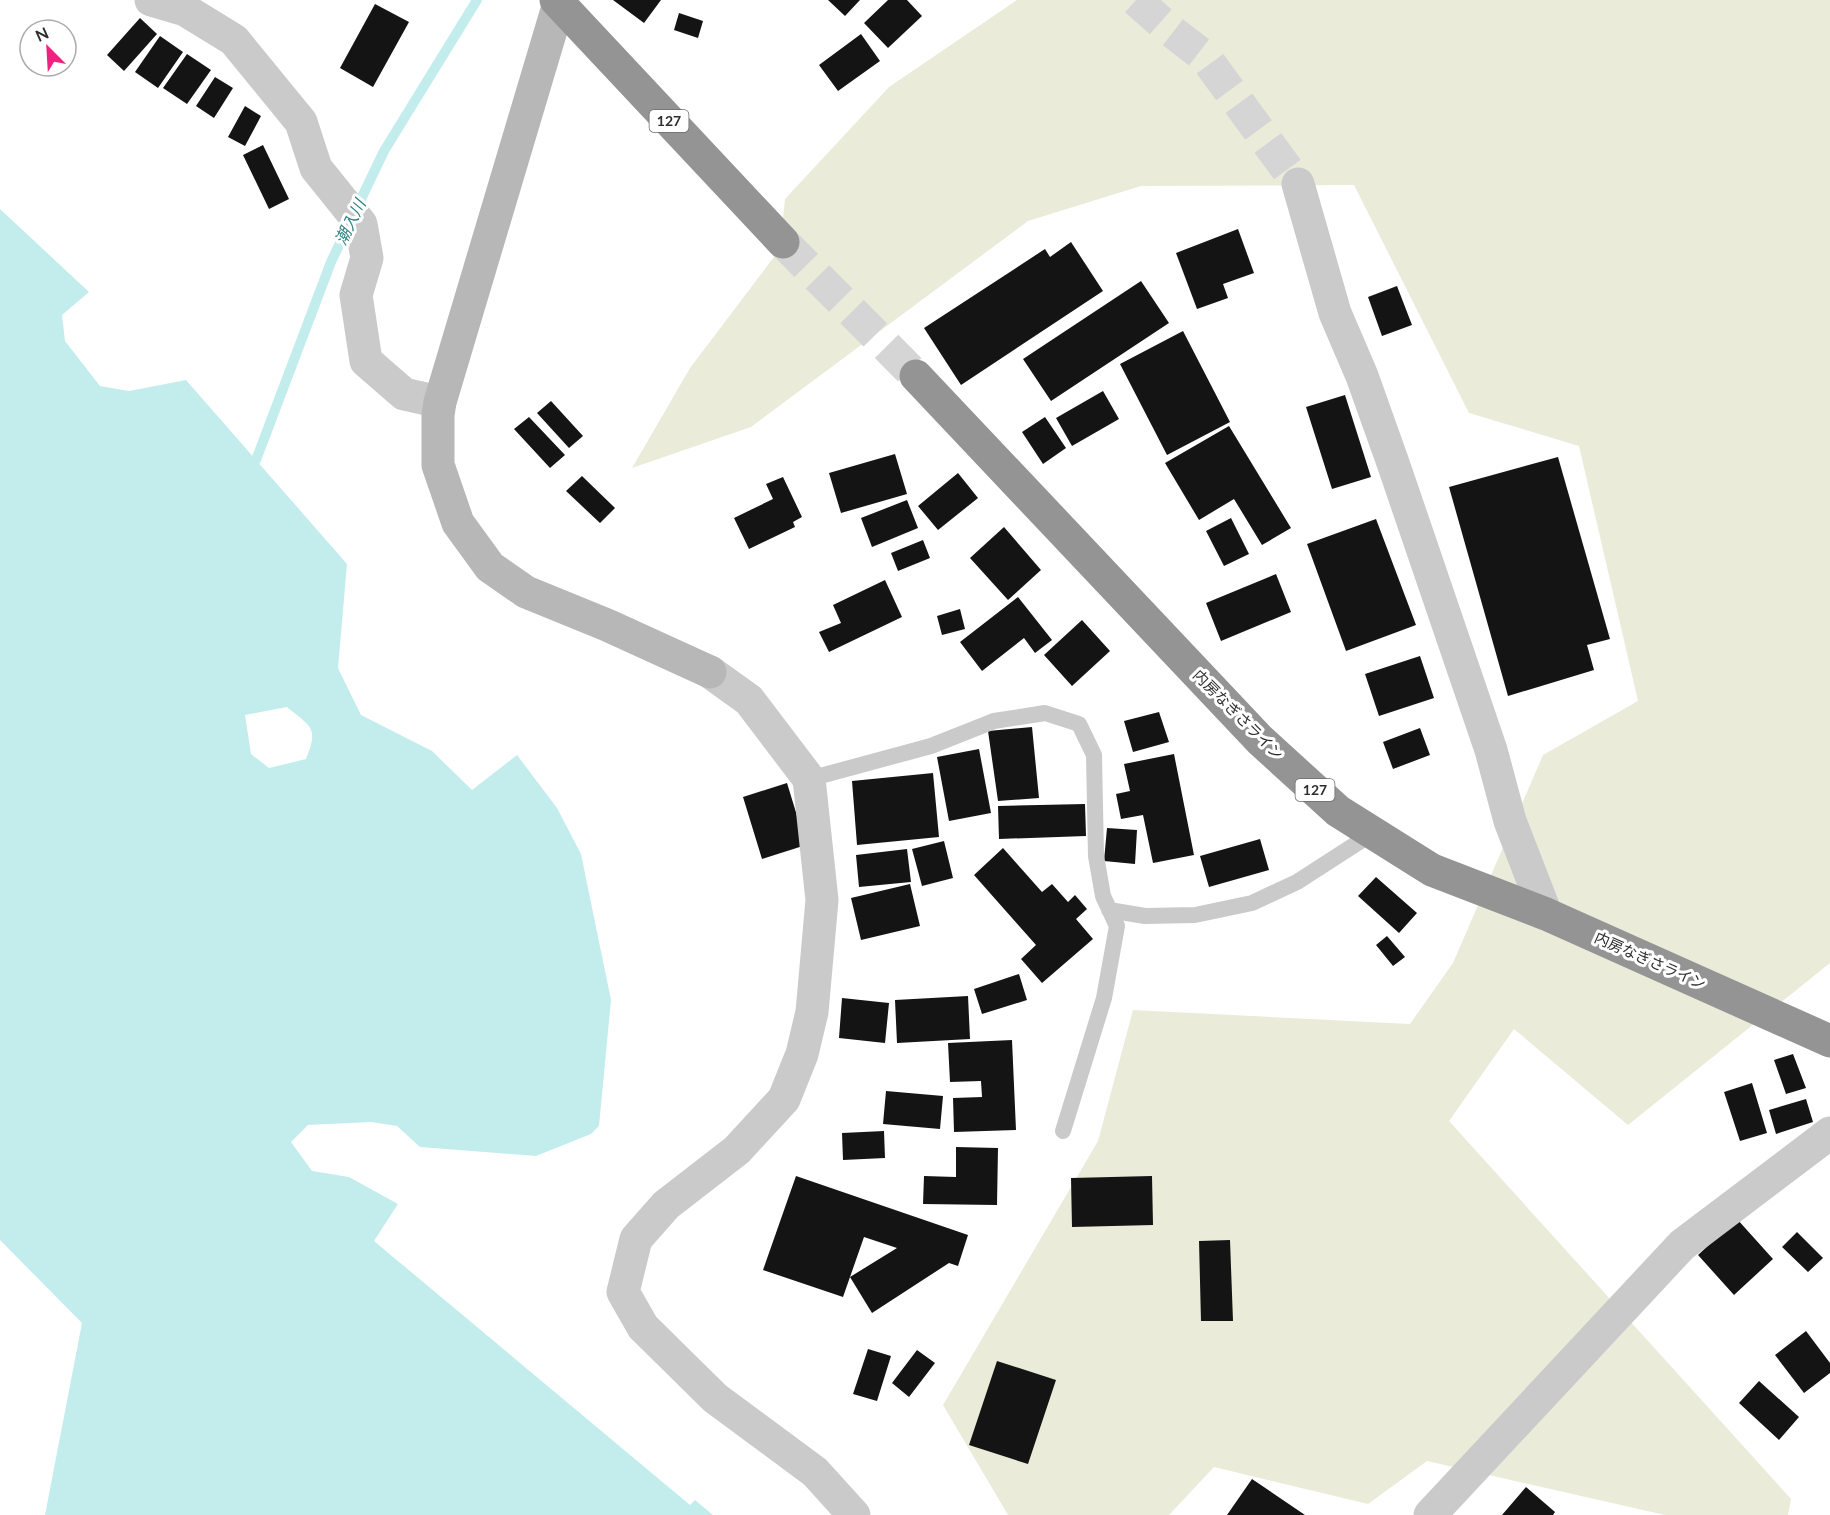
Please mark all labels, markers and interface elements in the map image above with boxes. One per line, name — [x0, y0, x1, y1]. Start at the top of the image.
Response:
north arrow — [18, 18, 78, 78]
text: N — [32, 23, 51, 45]
road number: 127 — [650, 110, 688, 132]
water label: 潮入川 — [330, 194, 369, 248]
street label: 内房なぎさライン — [1190, 665, 1288, 763]
road number: 127 — [1296, 779, 1334, 801]
street label: 内房なぎさライン — [1592, 927, 1709, 993]

